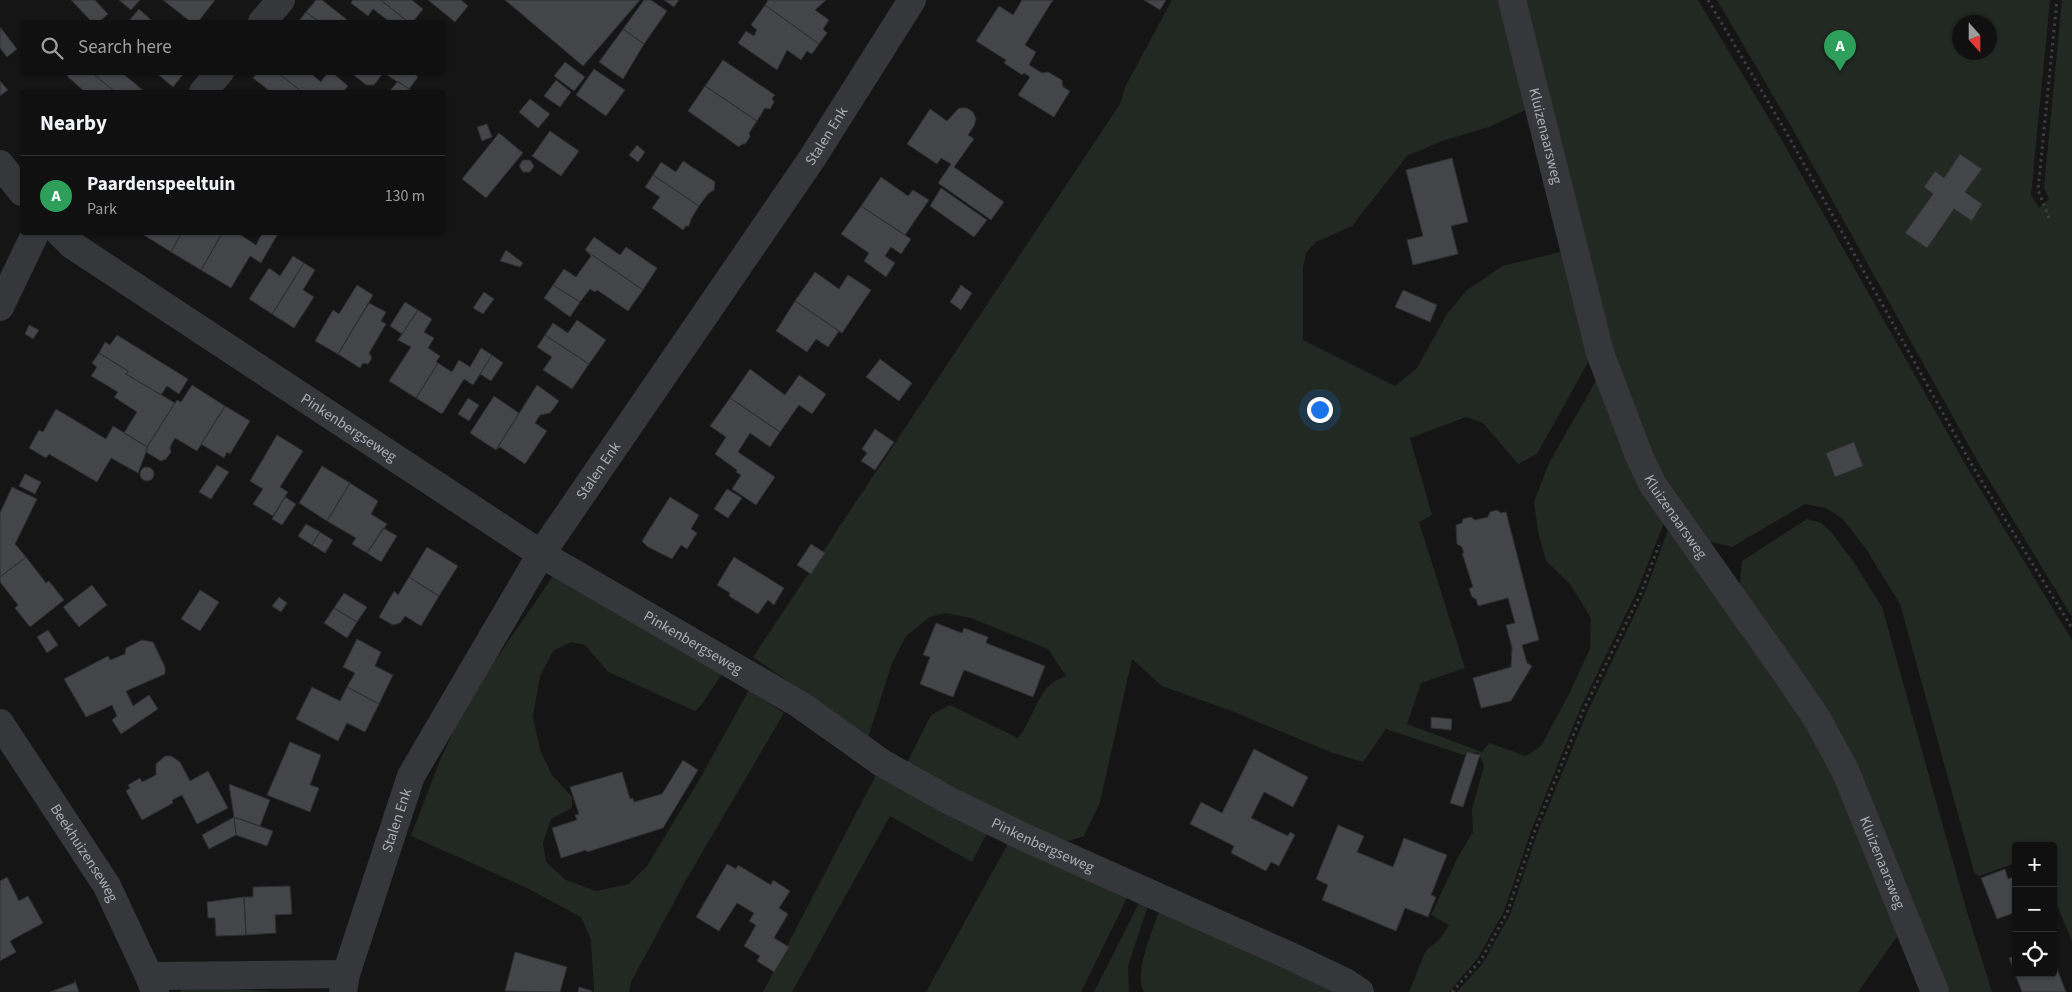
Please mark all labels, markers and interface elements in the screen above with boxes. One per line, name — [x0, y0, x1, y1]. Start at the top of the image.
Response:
north arrow — [1952, 15, 1997, 60]
search box — [20, 20, 445, 75]
pin: A — [1824, 30, 1856, 71]
icon: search — [38, 34, 66, 62]
text: Search here — [78, 34, 172, 61]
street label: Kluizenaarsweg — [1524, 86, 1568, 187]
street label: Stalen Enk — [800, 102, 853, 170]
text: Nearby — [40, 108, 107, 138]
text: Paardenspeeltuin — [87, 171, 235, 198]
text: A — [51, 185, 61, 207]
text: 130 m — [385, 185, 425, 207]
text: Park — [87, 198, 117, 220]
street label: Pinkenbergseweg — [297, 388, 401, 467]
your location — [1307, 397, 1333, 423]
street label: Stalen Enk — [571, 437, 626, 504]
street label: Kluizenaarsweg — [1639, 471, 1713, 563]
street label: Pinkenbergseweg — [640, 605, 747, 680]
street label: Stalen Enk — [376, 785, 417, 855]
street label: Beekhuizenseweg — [45, 800, 124, 906]
street label: Pinkenbergseweg — [988, 812, 1098, 878]
street label: Kluizenaarsweg — [1854, 813, 1911, 913]
map controls — [2012, 842, 2057, 977]
button: + — [2012, 842, 2057, 887]
button: − — [2012, 887, 2057, 932]
button: locate — [2012, 932, 2057, 977]

